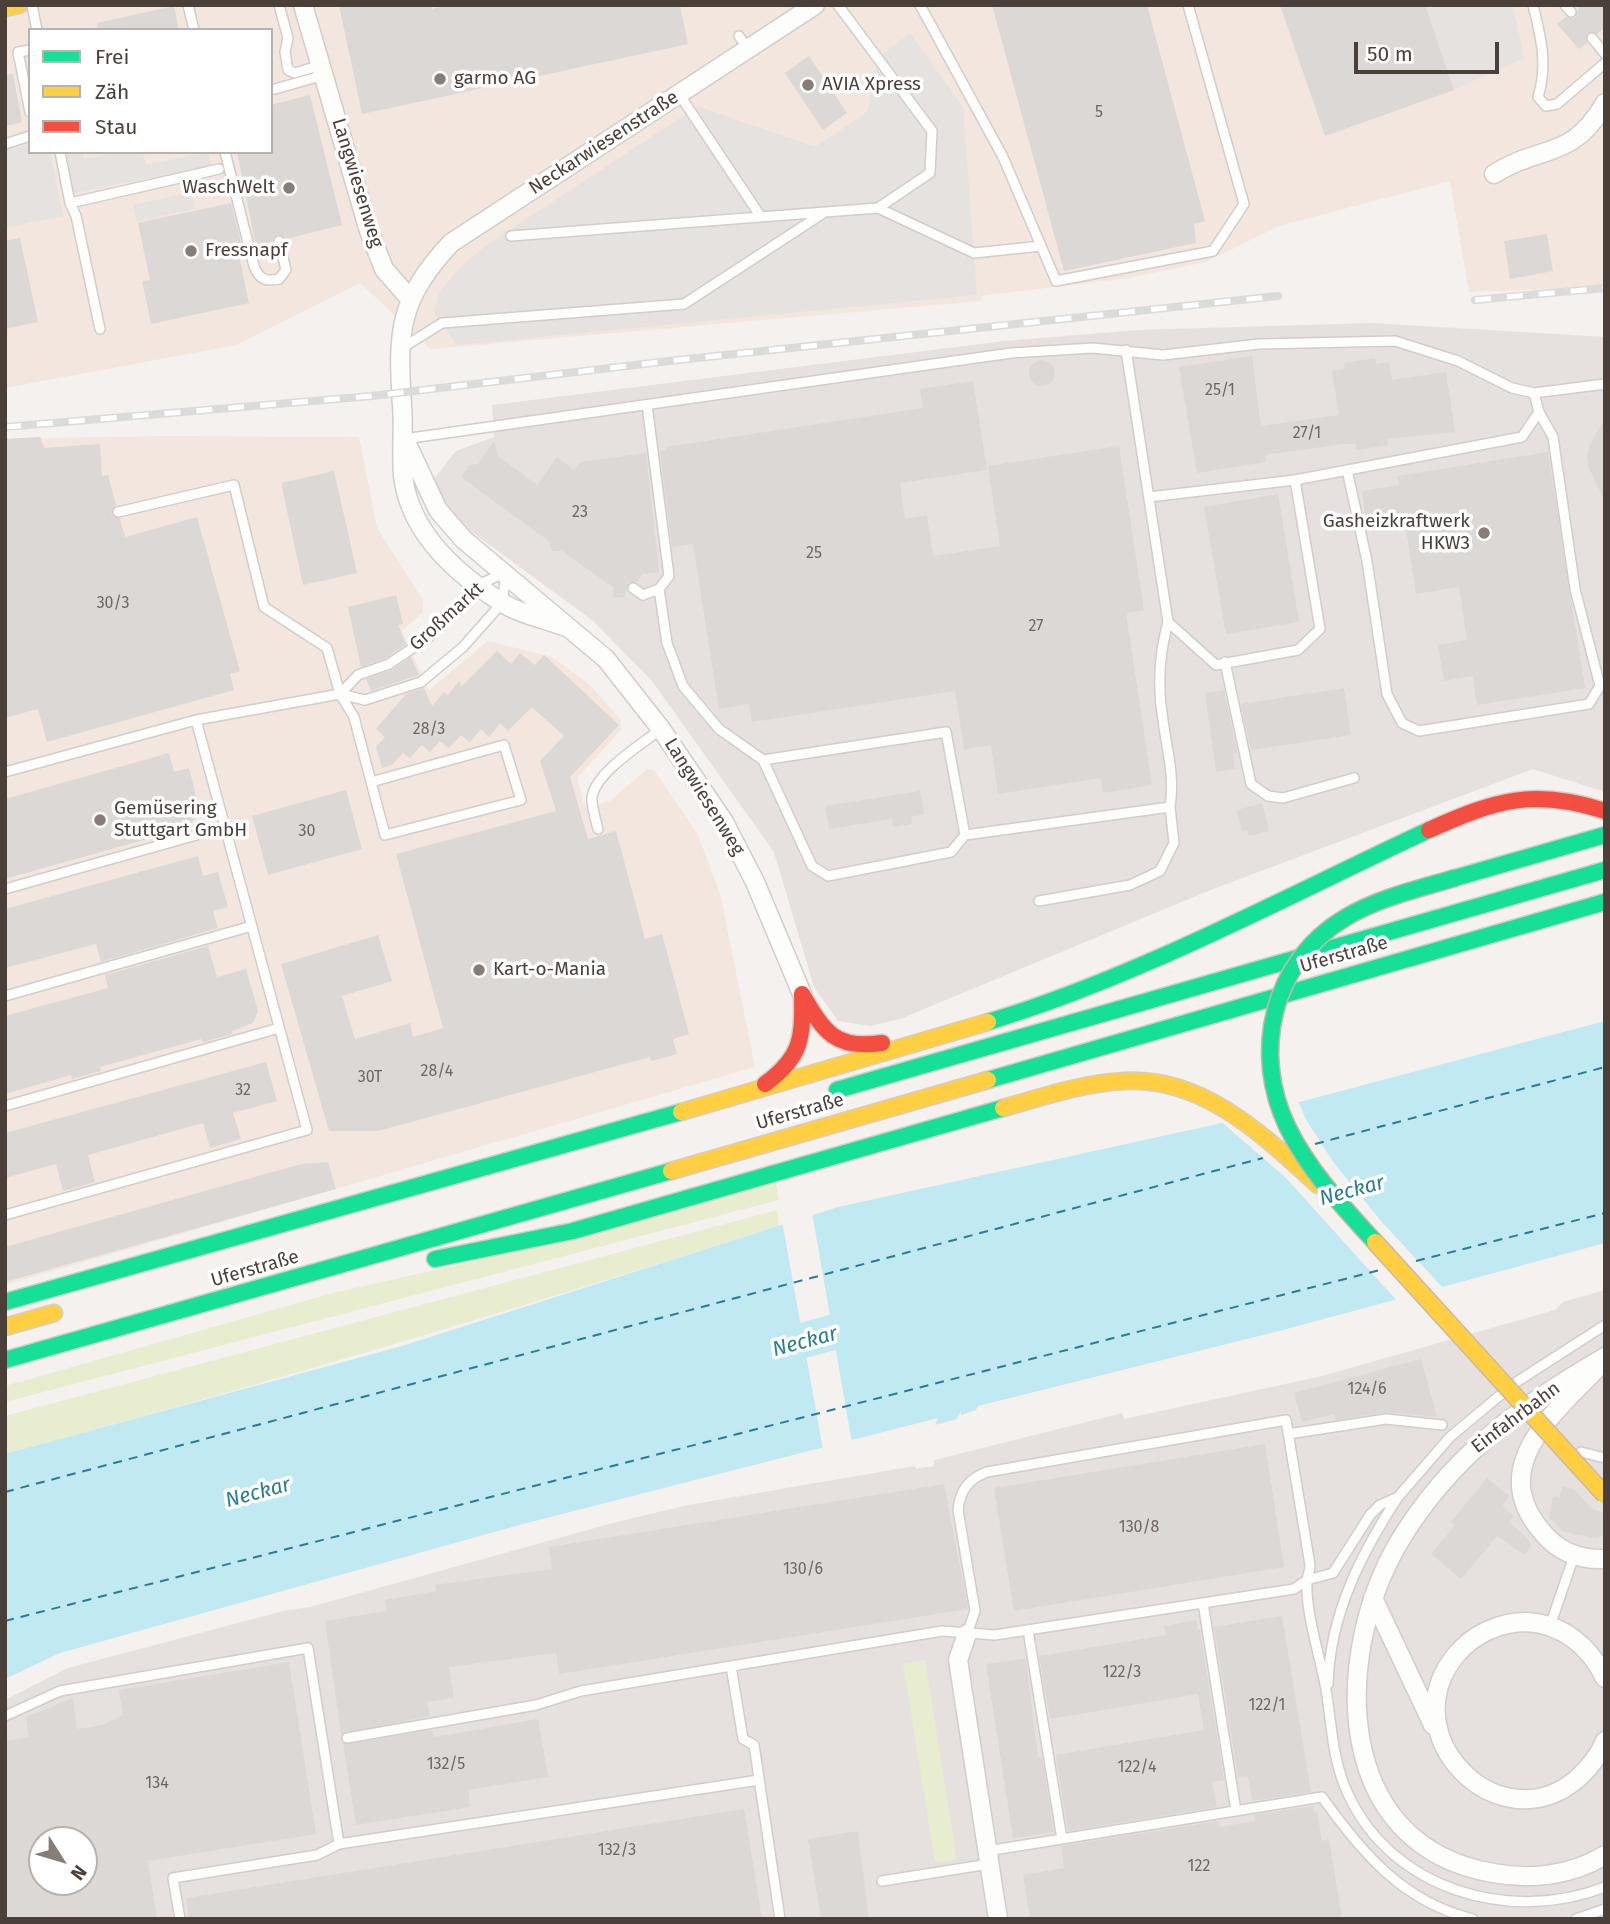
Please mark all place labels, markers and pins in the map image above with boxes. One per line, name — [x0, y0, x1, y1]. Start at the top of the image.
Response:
place label: garmo AG — [454, 68, 536, 90]
marker: garmo AG — [432, 71, 448, 87]
place label: AVIA Xpress — [822, 74, 921, 96]
marker: AVIA Xpress — [800, 77, 816, 93]
place label: WaschWelt — [182, 177, 275, 199]
marker: WaschWelt — [281, 180, 297, 196]
place label: Fressnapf — [205, 240, 287, 262]
marker: Fressnapf — [183, 243, 199, 259]
place label: Gasheizkraftwerk HKW3 — [1323, 511, 1470, 555]
marker: Gasheizkraftwerk HKW3 — [1476, 525, 1492, 541]
place label: Gemüsering Stuttgart GmbH — [114, 798, 247, 842]
marker: Gemüsering Stuttgart GmbH — [92, 812, 108, 828]
place label: Kart-o-Mania — [493, 959, 606, 981]
marker: Kart-o-Mania — [471, 962, 487, 978]

